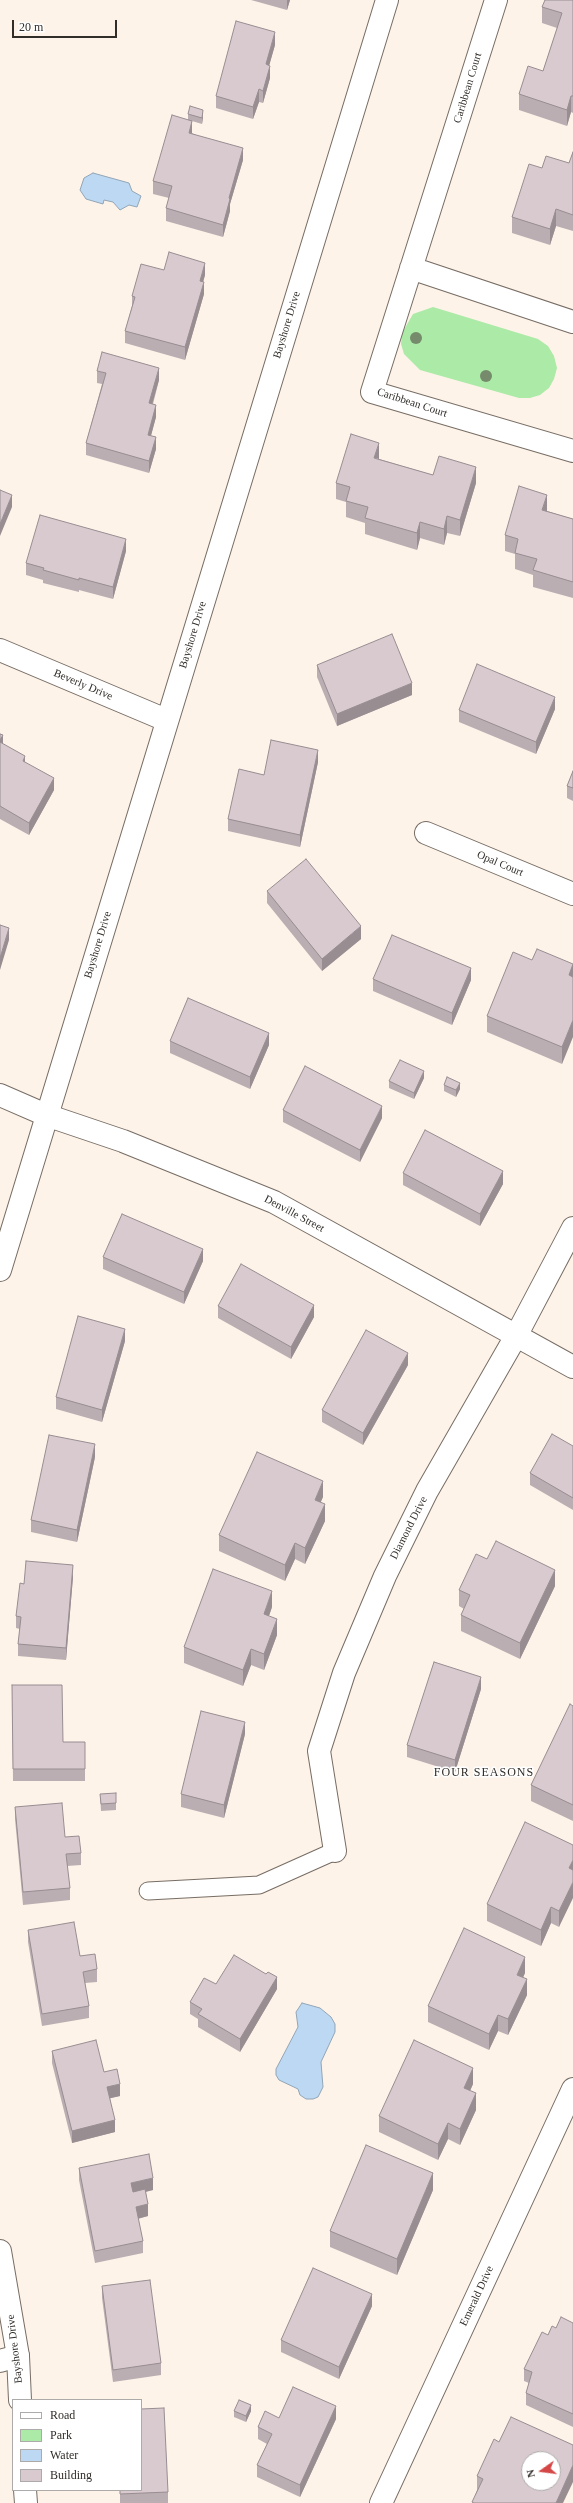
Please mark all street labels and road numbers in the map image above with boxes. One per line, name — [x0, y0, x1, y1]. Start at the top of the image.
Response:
street label: Caribbean Court — [451, 51, 485, 125]
street label: Bayshore Drive — [271, 290, 303, 360]
street label: Caribbean Court — [375, 385, 449, 421]
street label: Bayshore Drive — [177, 600, 209, 670]
street label: Beverly Drive — [52, 667, 114, 703]
street label: Opal Court — [475, 848, 525, 880]
street label: Bayshore Drive — [82, 910, 114, 980]
street label: Denville Street — [262, 1193, 326, 1235]
street label: Diamond Drive — [388, 1494, 430, 1562]
street label: Emerald Drive — [457, 2264, 497, 2328]
street label: Bayshore Drive — [4, 2314, 26, 2384]

